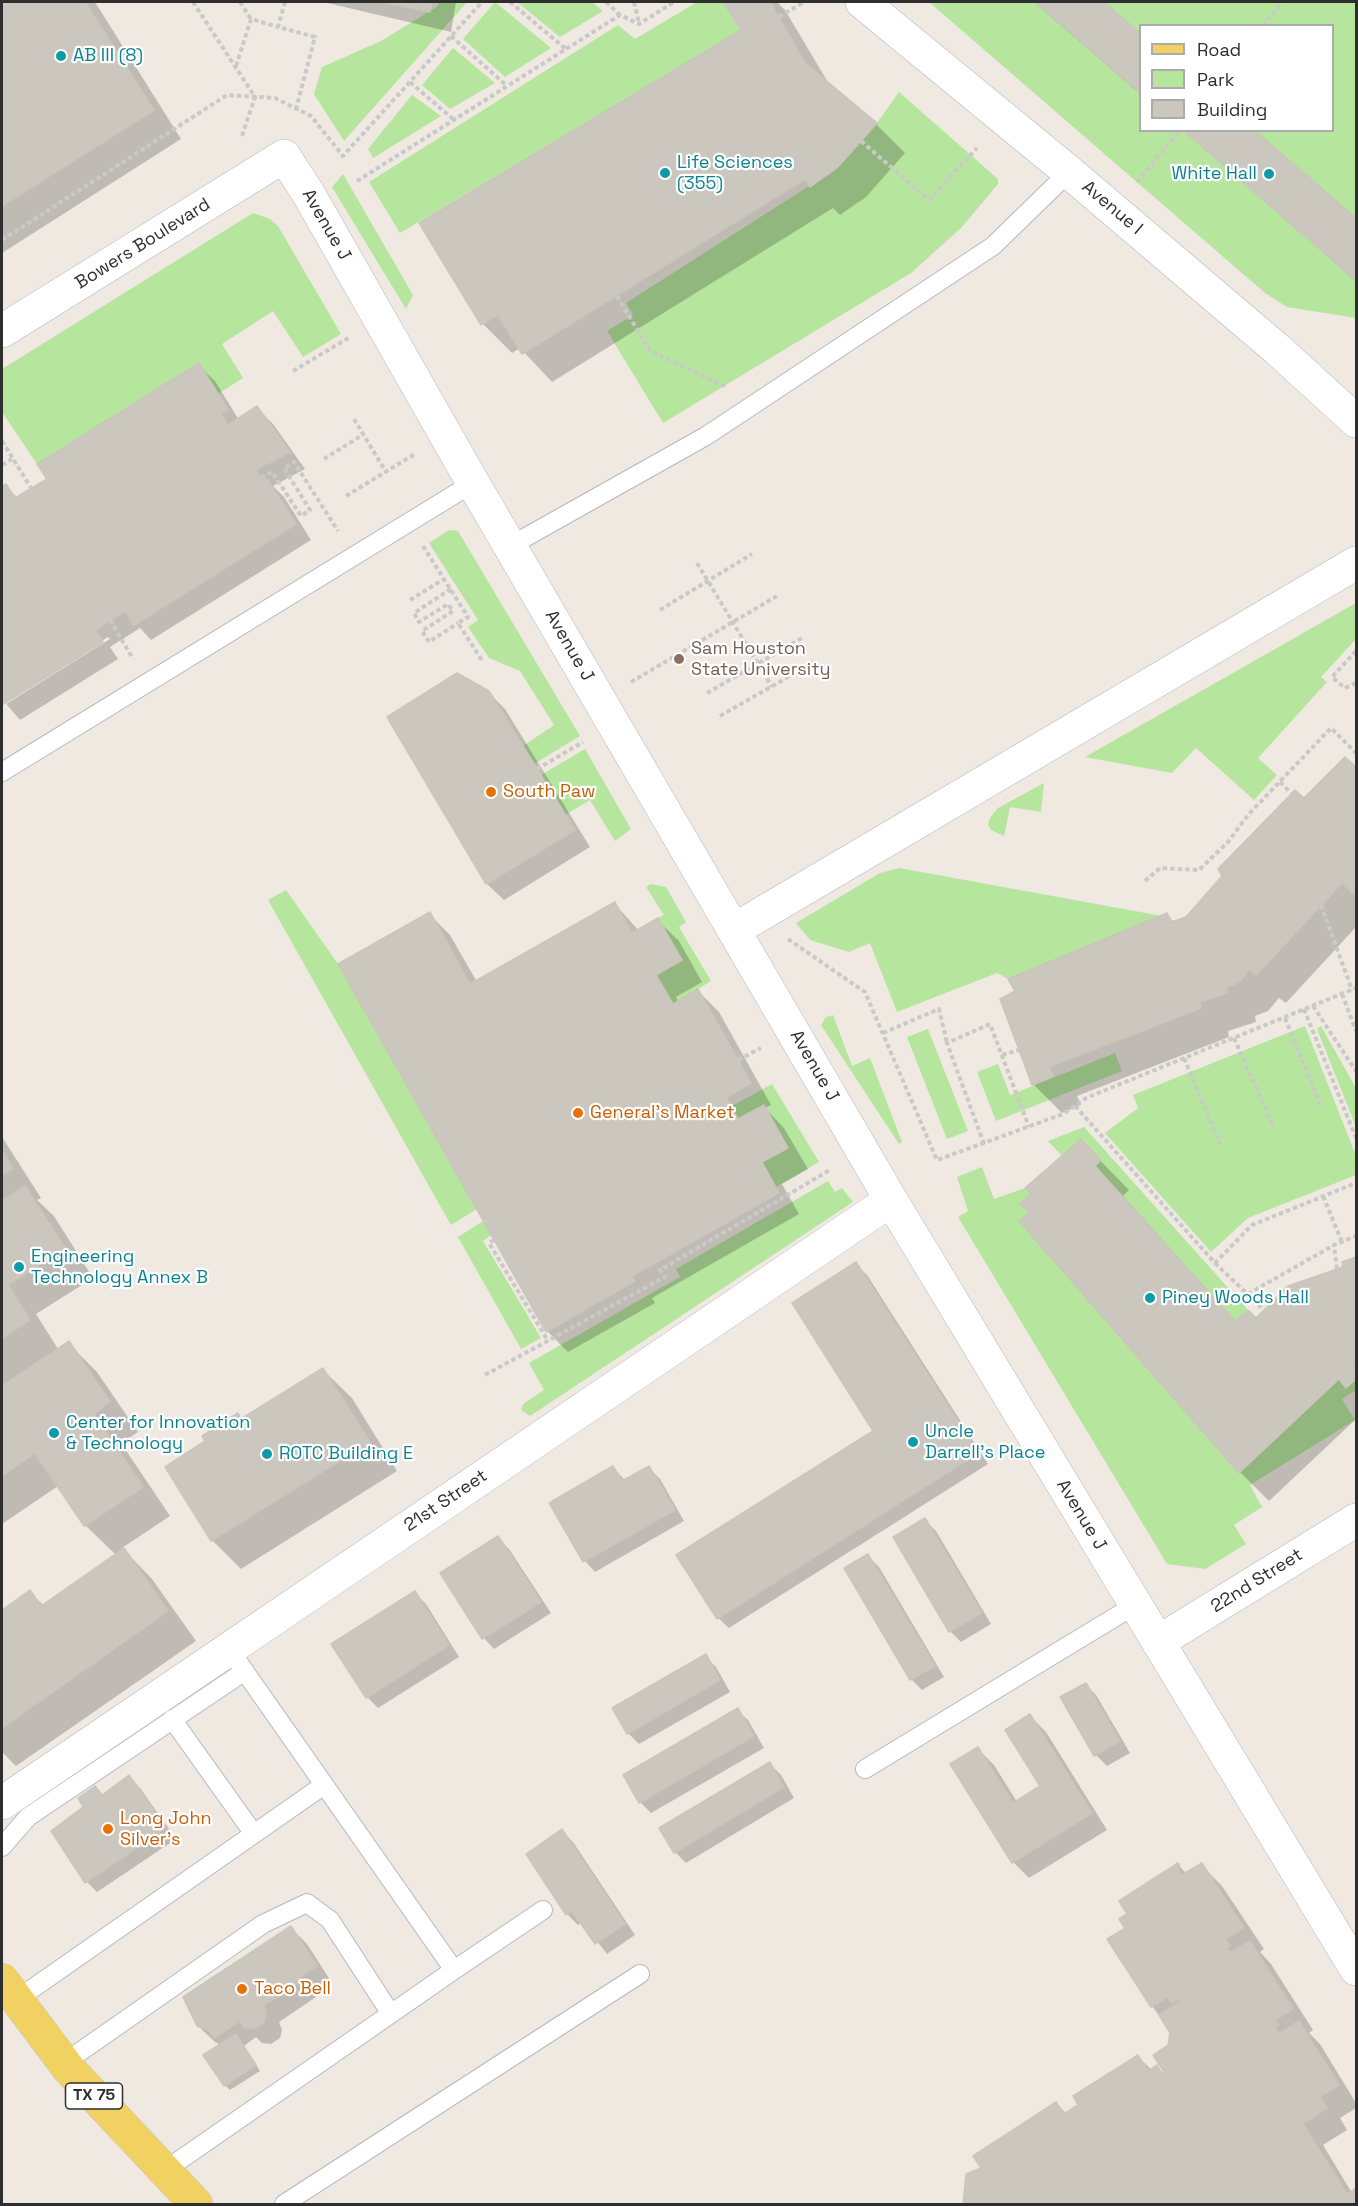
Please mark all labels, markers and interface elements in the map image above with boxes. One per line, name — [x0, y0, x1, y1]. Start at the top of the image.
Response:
legend — [1139, 24, 1334, 132]
text: Road — [1197, 38, 1241, 61]
place label: AB III (8) — [73, 45, 143, 67]
marker: AB III (8) — [54, 49, 68, 63]
text: Park — [1197, 68, 1234, 91]
text: Building — [1197, 98, 1267, 121]
place label: Life Sciences (355) — [677, 152, 793, 195]
place label: White Hall — [1172, 163, 1257, 185]
marker: Life Sciences (355) — [658, 166, 672, 180]
marker: White Hall — [1262, 167, 1276, 181]
street label: Avenue I — [1077, 176, 1147, 240]
street label: Avenue J — [297, 185, 355, 265]
street label: Bowers Boulevard — [72, 194, 214, 294]
street label: Avenue J — [540, 606, 598, 686]
place label: Sam Houston State University — [691, 638, 831, 680]
marker: Sam Houston State University — [672, 652, 686, 666]
place label: South Paw — [503, 781, 595, 803]
marker: South Paw — [484, 785, 498, 799]
street label: Avenue J — [785, 1026, 843, 1106]
place label: General's Market — [590, 1102, 735, 1124]
marker: General's Market — [571, 1106, 585, 1120]
place label: Engineering Technology Annex B — [31, 1246, 208, 1288]
marker: Engineering Technology Annex B — [12, 1260, 26, 1274]
place label: Piney Woods Hall — [1162, 1287, 1309, 1309]
marker: Piney Woods Hall — [1143, 1291, 1157, 1305]
place label: Center for Innovation & Technology — [66, 1412, 250, 1454]
place label: Uncle Darrell's Place — [925, 1421, 1045, 1464]
marker: Center for Innovation & Technology — [47, 1426, 61, 1440]
marker: Uncle Darrell's Place — [906, 1435, 920, 1449]
place label: ROTC Building E — [279, 1443, 413, 1465]
marker: ROTC Building E — [260, 1447, 274, 1461]
street label: 21st Street — [400, 1465, 492, 1537]
street label: Avenue J — [1051, 1476, 1111, 1554]
street label: 22nd Street — [1207, 1544, 1307, 1618]
place label: Long John Silver's — [120, 1808, 212, 1850]
marker: Long John Silver's — [101, 1822, 115, 1836]
place label: Taco Bell — [254, 1978, 331, 2000]
marker: Taco Bell — [235, 1982, 249, 1996]
road number: TX 75 — [66, 2083, 122, 2109]

